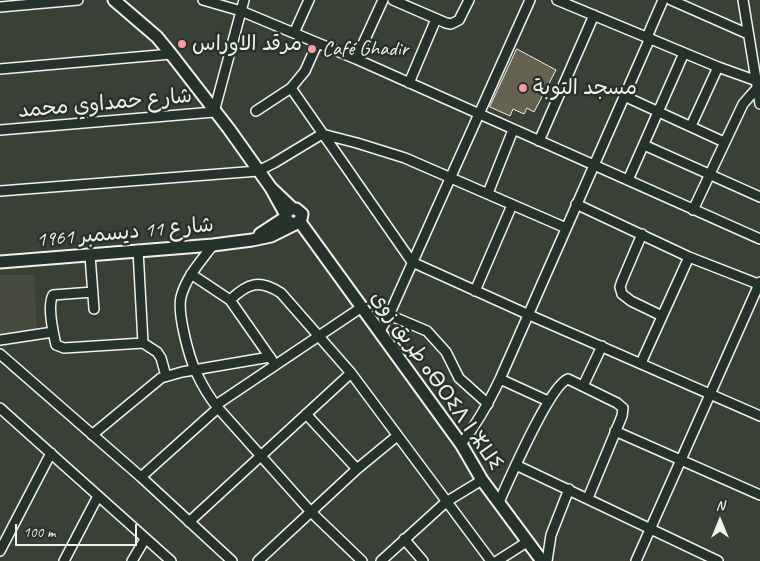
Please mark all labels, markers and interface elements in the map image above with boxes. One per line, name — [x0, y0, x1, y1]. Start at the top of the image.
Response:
place label: مرقد الاوراس — [192, 31, 302, 57]
place label: Café Ghadir — [322, 36, 408, 62]
marker: مرقد الاوراس — [176, 38, 188, 50]
marker: Café Ghadir — [306, 43, 318, 55]
place label: مسجد التوبة — [533, 75, 637, 101]
marker: مسجد التوبة — [517, 82, 529, 94]
street label: شارع حمداوي محمد — [17, 84, 193, 124]
street label: شارع 11 ديسمبر 1961 — [35, 213, 215, 253]
street label: طريق زوي ⴰⴱⵔⵉⴷ ⵏ ⵣⵡⵉ — [364, 286, 508, 476]
north arrow — [695, 496, 745, 546]
text: N — [716, 497, 724, 514]
scale bar — [18, 514, 140, 546]
text: 100 m — [23, 523, 55, 542]

